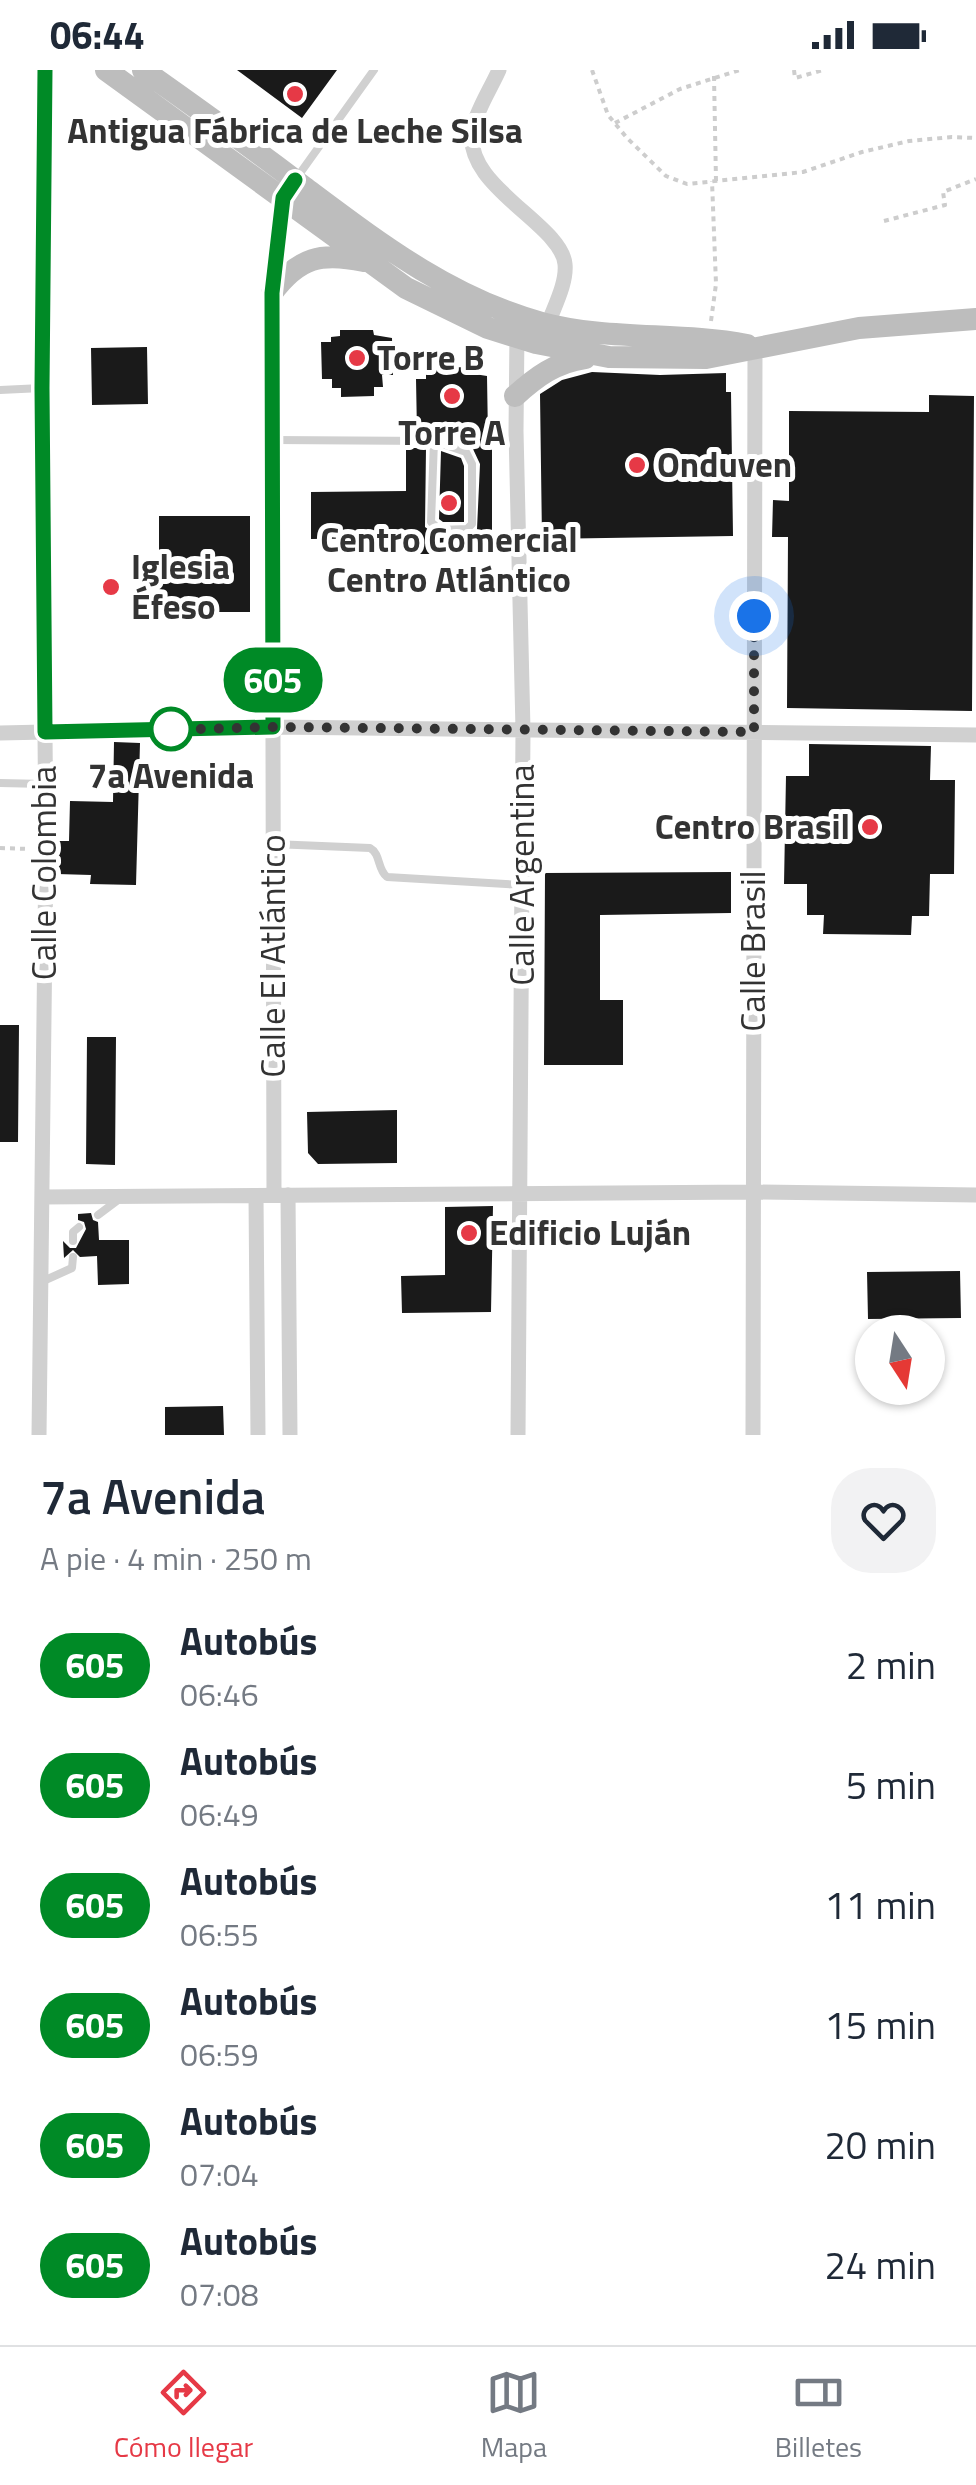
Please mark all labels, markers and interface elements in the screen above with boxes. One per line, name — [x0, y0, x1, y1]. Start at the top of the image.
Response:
text: 06:44 — [50, 6, 145, 64]
marker: Antigua Fábrica de Leche Silsa — [284, 83, 306, 105]
place label: Antigua Fábrica de Leche Silsa — [67, 103, 523, 157]
place label: Torre B — [377, 330, 485, 384]
marker: Torre B — [346, 347, 368, 369]
marker: Torre A — [441, 385, 463, 407]
place label: Torre A — [398, 405, 506, 459]
place label: Onduven — [657, 437, 792, 491]
marker: Onduven — [626, 454, 648, 476]
marker: Centro Comercial Centro Atlántico — [438, 492, 460, 514]
place label: Centro Comercial Centro Atlántico — [320, 512, 578, 606]
place label: Iglesia Éfeso — [131, 539, 230, 633]
marker: Iglesia Éfeso — [100, 576, 122, 598]
your location — [729, 591, 779, 641]
line badge: 605 — [216, 648, 330, 712]
text: 605 — [244, 653, 302, 707]
marker: 7a Avenida — [150, 708, 192, 750]
place label: 7a Avenida — [88, 748, 254, 802]
street label: Calle Argentina — [494, 764, 548, 986]
street label: Calle Colombia — [16, 766, 70, 980]
place label: Centro Brasil — [655, 799, 850, 853]
marker: Centro Brasil — [859, 816, 881, 838]
street label: Calle El Atlántico — [245, 834, 299, 1078]
street label: Calle Brasil — [725, 870, 779, 1032]
place label: Edificio Luján — [489, 1205, 691, 1259]
marker: Edificio Luján — [458, 1222, 480, 1244]
north arrow — [855, 1315, 945, 1405]
map controls — [855, 1315, 945, 1405]
text: 7a Avenida — [40, 1460, 265, 1533]
button: heart — [831, 1468, 936, 1573]
text: A pie · 4 min · 250 m — [40, 1534, 312, 1582]
text: Autobús — [180, 1612, 318, 1670]
text: 2 min — [846, 1636, 936, 1694]
text: 605 — [66, 1638, 124, 1692]
text: 06:46 — [180, 1670, 259, 1718]
text: Autobús — [180, 1732, 318, 1790]
text: 5 min — [846, 1756, 936, 1814]
text: 605 — [66, 1758, 124, 1812]
text: 06:49 — [180, 1790, 259, 1838]
text: Autobús — [180, 1852, 318, 1910]
text: 11 min — [825, 1876, 936, 1934]
text: 605 — [66, 1878, 124, 1932]
text: 06:55 — [180, 1910, 259, 1958]
text: Autobús — [180, 1972, 318, 2030]
text: 15 min — [825, 1996, 936, 2054]
text: 605 — [66, 1998, 124, 2052]
text: 06:59 — [180, 2030, 259, 2078]
text: Autobús — [180, 2092, 318, 2150]
text: 20 min — [825, 2116, 936, 2174]
text: 605 — [66, 2118, 124, 2172]
text: 07:04 — [180, 2150, 259, 2198]
text: Autobús — [180, 2212, 318, 2270]
text: 24 min — [825, 2236, 936, 2294]
text: 605 — [66, 2238, 124, 2292]
text: 07:08 — [180, 2270, 259, 2318]
tab: Cómo llegar — [114, 2365, 253, 2468]
tab: Mapa — [481, 2365, 547, 2468]
tab: Billetes — [775, 2365, 862, 2468]

